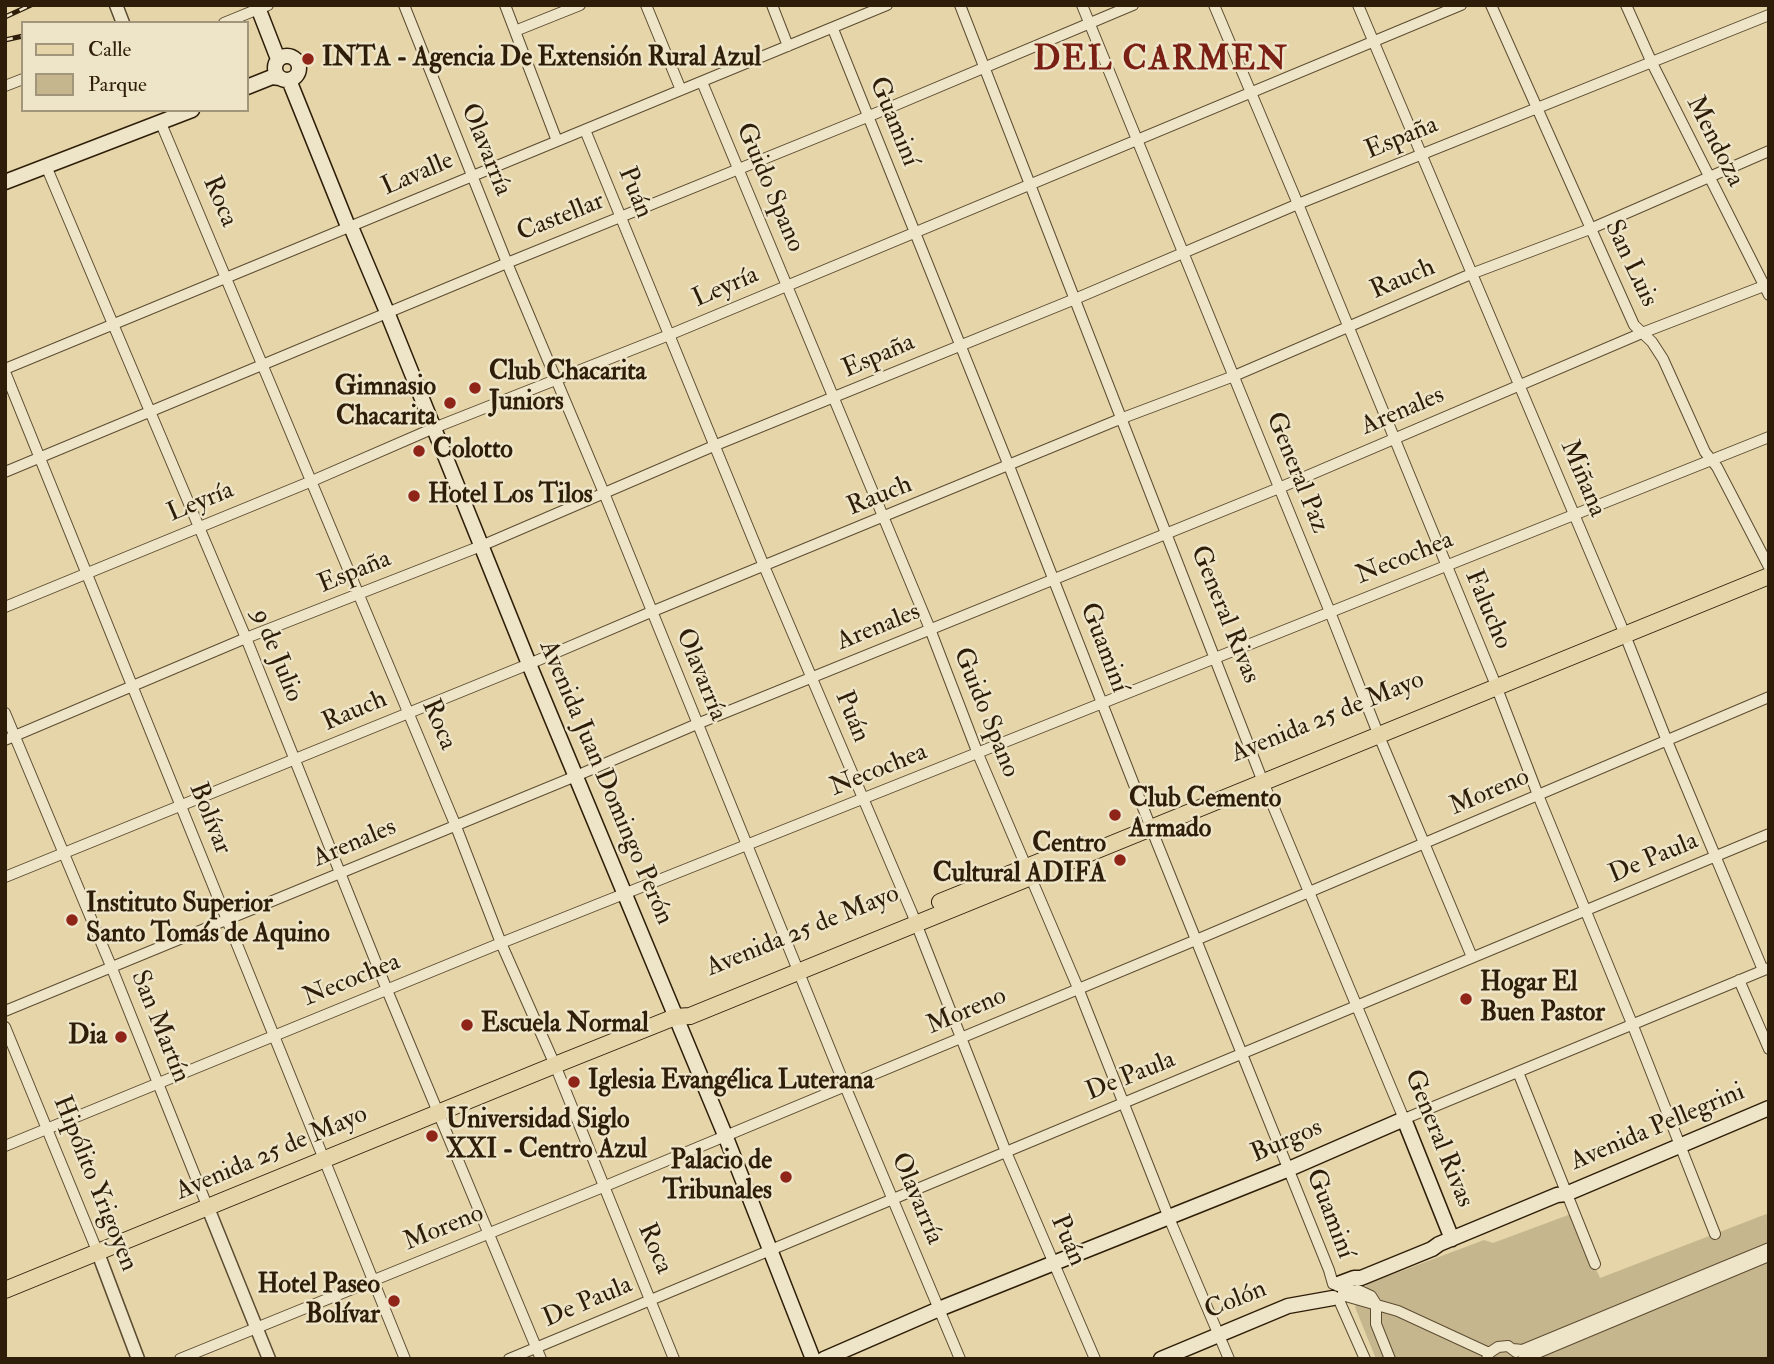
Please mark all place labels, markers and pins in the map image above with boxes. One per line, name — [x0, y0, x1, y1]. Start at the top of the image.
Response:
place label: INTA - Agencia De Extensión Rural Azul — [322, 43, 761, 75]
marker: INTA - Agencia De Extensión Rural Azul — [300, 51, 316, 67]
place label: Club Chacarita Juniors — [489, 357, 646, 418]
place label: Gimnasio Chacarita — [335, 372, 436, 434]
marker: Club Chacarita Juniors — [467, 380, 483, 396]
marker: Gimnasio Chacarita — [442, 395, 458, 411]
place label: Colotto — [433, 435, 513, 467]
marker: Colotto — [411, 443, 427, 459]
place label: Hotel Los Tilos — [428, 480, 593, 512]
marker: Hotel Los Tilos — [406, 488, 422, 504]
place label: Club Cemento Armado — [1129, 784, 1281, 846]
marker: Club Cemento Armado — [1107, 807, 1123, 823]
place label: Centro Cultural ADIFA — [933, 829, 1106, 890]
marker: Centro Cultural ADIFA — [1112, 852, 1128, 868]
place label: Instituto Superior Santo Tomás de Aquino — [86, 889, 330, 950]
marker: Instituto Superior Santo Tomás de Aquino — [64, 912, 80, 928]
place label: Hogar El Buen Pastor — [1480, 968, 1605, 1030]
marker: Hogar El Buen Pastor — [1458, 991, 1474, 1007]
place label: Escuela Normal — [481, 1009, 649, 1041]
marker: Escuela Normal — [459, 1017, 475, 1033]
place label: Dia — [68, 1021, 107, 1053]
marker: Dia — [113, 1029, 129, 1045]
place label: Iglesia Evangélica Luterana — [588, 1066, 874, 1098]
marker: Iglesia Evangélica Luterana — [566, 1074, 582, 1090]
place label: Universidad Siglo XXI - Centro Azul — [446, 1105, 647, 1166]
marker: Universidad Siglo XXI - Centro Azul — [424, 1128, 440, 1144]
place label: Palacio de Tribunales — [662, 1146, 772, 1208]
marker: Palacio de Tribunales — [778, 1169, 794, 1185]
place label: Hotel Paseo Bolívar — [258, 1270, 380, 1332]
marker: Hotel Paseo Bolívar — [386, 1293, 402, 1309]

